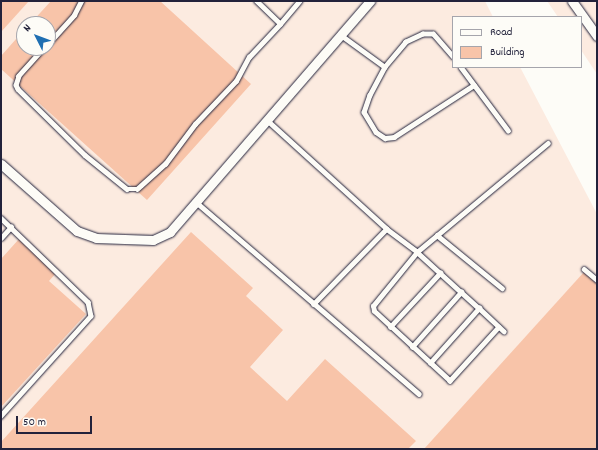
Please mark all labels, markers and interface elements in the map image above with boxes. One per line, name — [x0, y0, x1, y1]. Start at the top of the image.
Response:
north arrow — [16, 16, 56, 56]
legend — [452, 16, 582, 68]
text: N — [20, 21, 36, 36]
text: Road — [490, 24, 512, 41]
text: Building — [490, 44, 525, 61]
scale bar — [18, 408, 94, 434]
text: 50 m — [23, 414, 46, 431]

